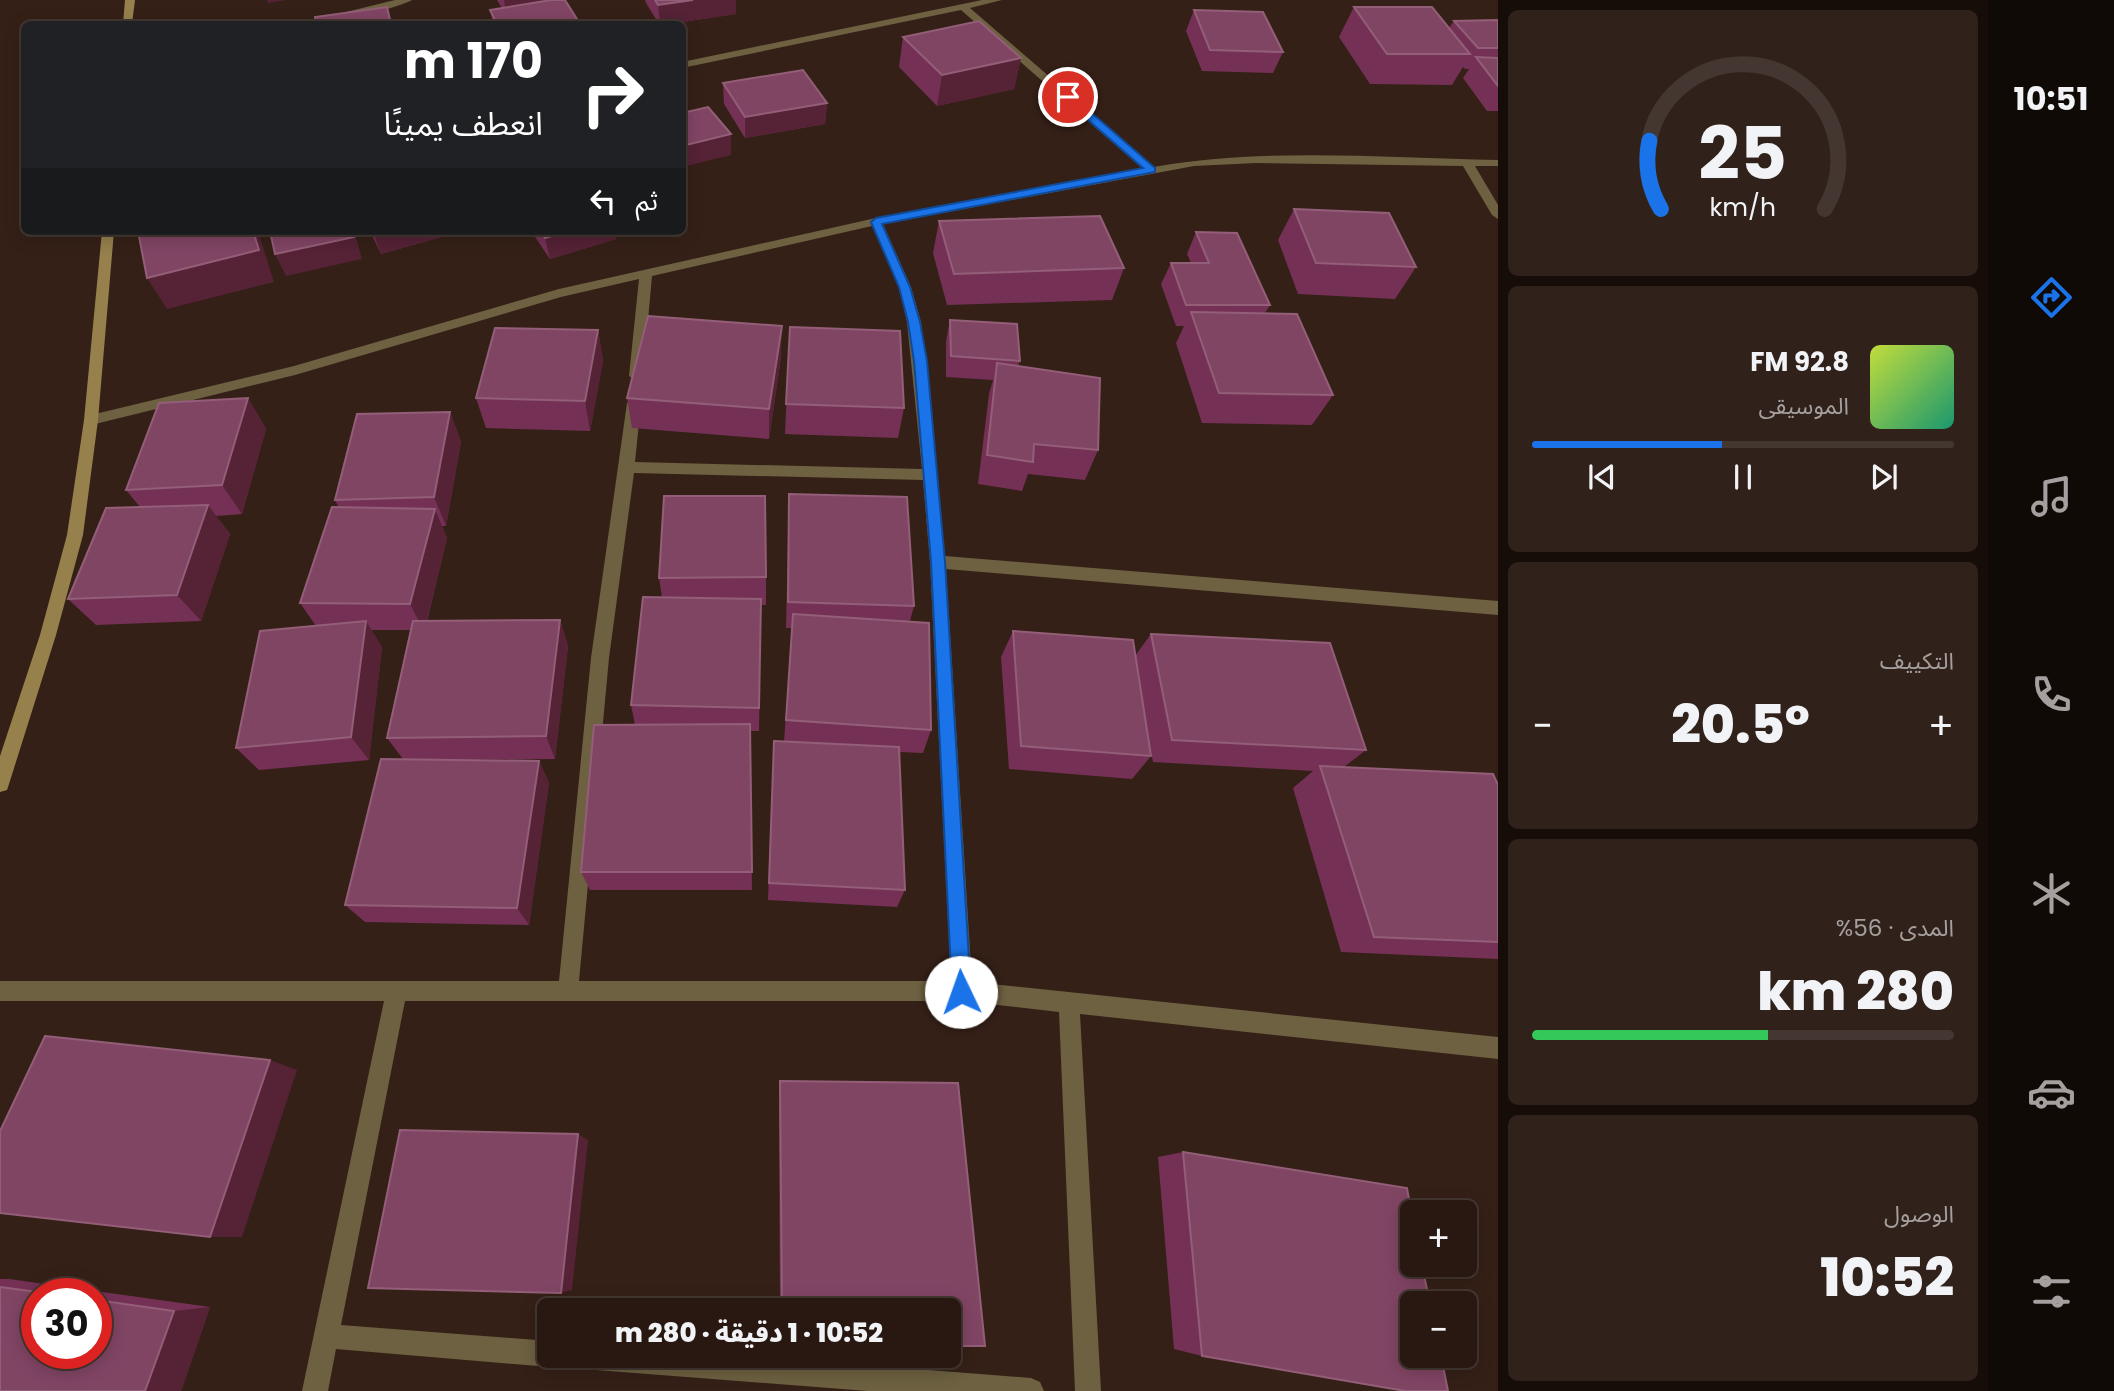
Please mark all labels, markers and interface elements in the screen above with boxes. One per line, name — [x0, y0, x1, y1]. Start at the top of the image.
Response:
text: 170 m — [404, 27, 543, 95]
icon: right — [567, 49, 658, 140]
pin — [1038, 67, 1098, 127]
text: 10:51 — [2014, 76, 2088, 121]
icon: arrive — [1049, 78, 1087, 116]
text: انعطف يمينًا — [383, 101, 543, 146]
text: 25 — [1699, 103, 1787, 204]
icon: left — [584, 182, 622, 220]
text: ثم — [636, 183, 658, 219]
text: km/h — [1710, 190, 1776, 225]
icon: directions — [2027, 273, 2076, 322]
text: 92.8 FM — [1750, 344, 1849, 380]
text: الموسيقى — [1758, 390, 1849, 422]
icon: previous — [1583, 458, 1621, 496]
icon: pause — [1724, 458, 1762, 496]
icon: next — [1865, 458, 1903, 496]
icon: music — [2027, 472, 2076, 521]
text: التكييف — [1880, 645, 1954, 677]
icon: phone — [2027, 670, 2076, 719]
text: 20.5° — [1671, 688, 1810, 761]
text: − — [1532, 699, 1553, 752]
text: + — [1928, 699, 1954, 752]
icon: climate — [2027, 869, 2076, 918]
text: المدى · 56% — [1836, 912, 1954, 944]
position arrow — [924, 955, 998, 1029]
text: 280 km — [1757, 955, 1954, 1028]
icon: car — [2027, 1068, 2076, 1117]
text: الوصول — [1884, 1198, 1954, 1230]
map controls — [1400, 1200, 1477, 1368]
button: + — [1400, 1200, 1477, 1277]
text: 10:52 — [1820, 1241, 1954, 1314]
icon: filters — [2027, 1267, 2076, 1316]
speed limit sign: 30 — [21, 1278, 112, 1369]
button: − — [1400, 1291, 1477, 1368]
text: 10:52 · 1 دقيقة · 280 m — [615, 1315, 883, 1351]

